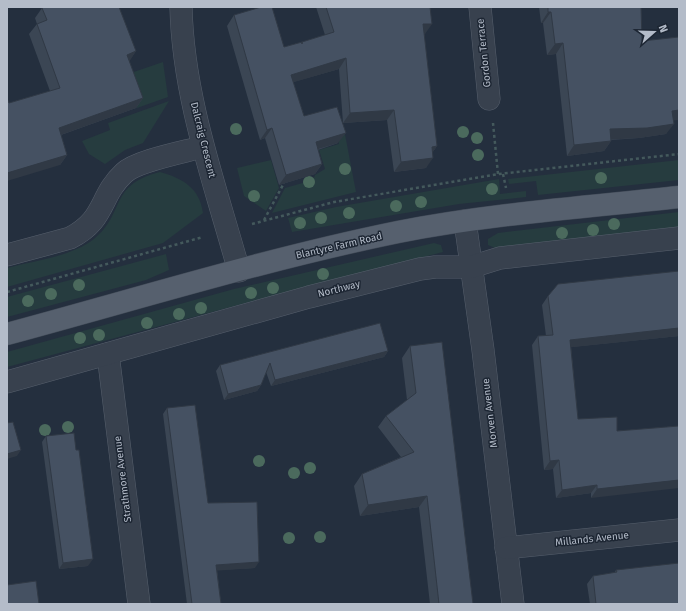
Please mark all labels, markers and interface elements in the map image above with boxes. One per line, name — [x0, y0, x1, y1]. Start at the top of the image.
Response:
north arrow — [634, 12, 674, 52]
street label: Gordon Terrace — [474, 18, 494, 88]
text: N — [656, 23, 670, 34]
street label: Dalcraig Crescent — [188, 101, 218, 179]
street label: Blantyre Farm Road — [295, 230, 383, 262]
street label: Northway — [317, 278, 362, 300]
street label: Morven Avenue — [480, 378, 500, 448]
street label: Strathmore Avenue — [112, 435, 134, 523]
street label: Millands Avenue — [554, 529, 630, 549]

